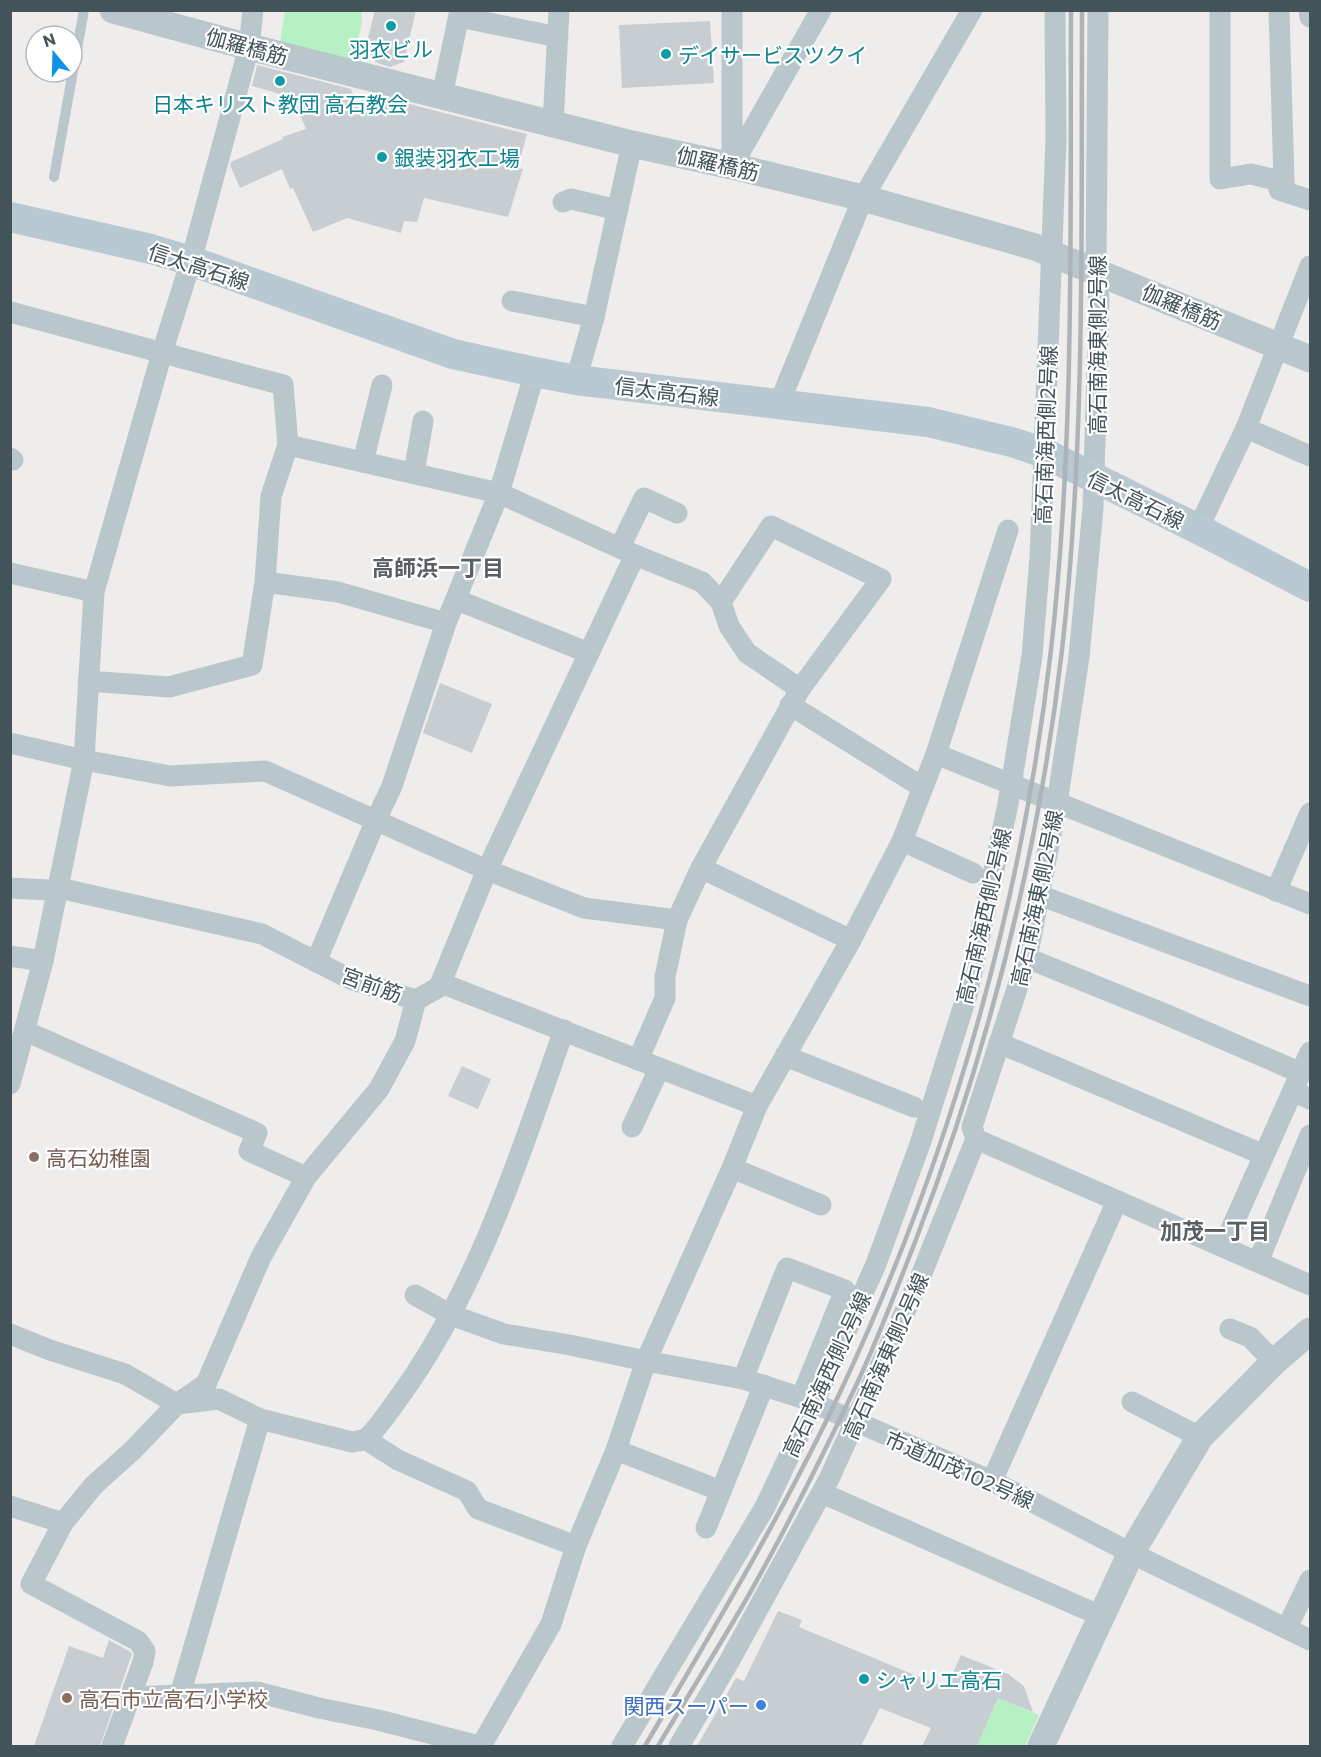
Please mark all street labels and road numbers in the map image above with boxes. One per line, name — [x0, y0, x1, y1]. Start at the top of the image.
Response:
street label: 伽羅橋筋 — [203, 23, 291, 69]
street label: 伽羅橋筋 — [674, 141, 762, 185]
street label: 信太高石線 — [145, 238, 253, 294]
street label: 高石南海東側2号線 — [1084, 255, 1109, 435]
street label: 伽羅橋筋 — [1138, 278, 1226, 334]
street label: 高石南海西側2号線 — [1029, 345, 1061, 525]
street label: 信太高石線 — [613, 372, 721, 410]
street label: 信太高石線 — [1083, 465, 1189, 533]
street label: 高石南海東側2号線 — [1005, 808, 1067, 988]
street label: 高石南海西側2号線 — [951, 826, 1015, 1006]
street label: 宮前筋 — [338, 961, 406, 1007]
street label: 高石南海東側2号線 — [837, 1269, 933, 1443]
street label: 高石南海西側2号線 — [777, 1287, 875, 1461]
street label: 市道加茂102号線 — [882, 1425, 1038, 1513]

